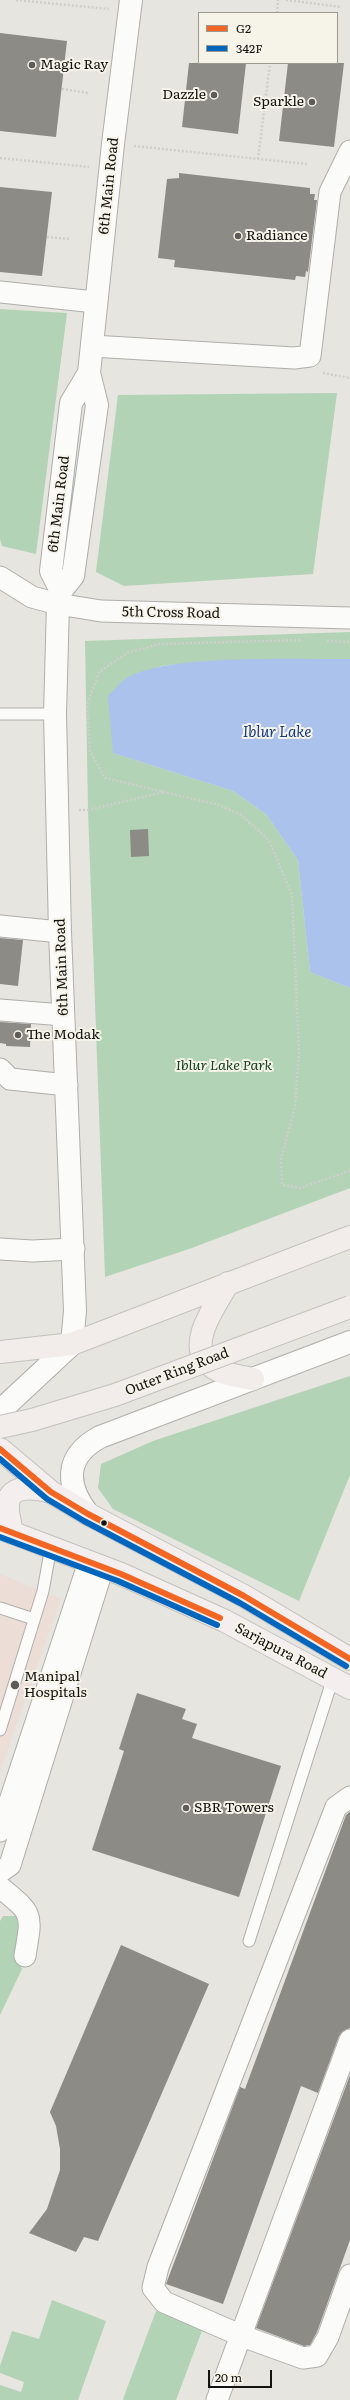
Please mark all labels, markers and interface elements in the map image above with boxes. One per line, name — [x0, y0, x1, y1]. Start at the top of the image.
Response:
legend — [198, 12, 338, 64]
text: G2 — [236, 19, 251, 37]
text: 342F — [236, 39, 263, 57]
place label: Magic Ray — [40, 57, 108, 73]
marker: Magic Ray — [27, 60, 37, 70]
place label: Dazzle — [162, 87, 206, 103]
marker: Dazzle — [209, 90, 219, 100]
place label: Sparkle — [253, 94, 304, 110]
marker: Sparkle — [307, 97, 317, 107]
street label: 6th Main Road — [96, 137, 122, 235]
place label: Radiance — [246, 228, 307, 244]
marker: Radiance — [233, 231, 243, 241]
street label: 6th Main Road — [45, 455, 73, 553]
street label: 5th Cross Road — [122, 604, 220, 622]
water label: Iblur Lake — [243, 724, 311, 742]
street label: 6th Main Road — [52, 918, 72, 1016]
place label: The Modak — [26, 1027, 100, 1043]
marker: The Modak — [13, 1030, 23, 1040]
park label: Iblur Lake Park — [176, 1058, 272, 1074]
street label: Outer Ring Road — [123, 1344, 231, 1400]
unlabelled marker — [99, 1518, 109, 1528]
street label: Sarjapura Road — [232, 1620, 330, 1682]
place label: Manipal Hospitals — [24, 1669, 87, 1702]
marker: Manipal Hospitals — [9, 1679, 21, 1691]
place label: SBR Towers — [194, 1800, 274, 1816]
marker: SBR Towers — [181, 1803, 191, 1813]
scale bar — [210, 2362, 274, 2388]
text: 20 m — [215, 2368, 242, 2386]

